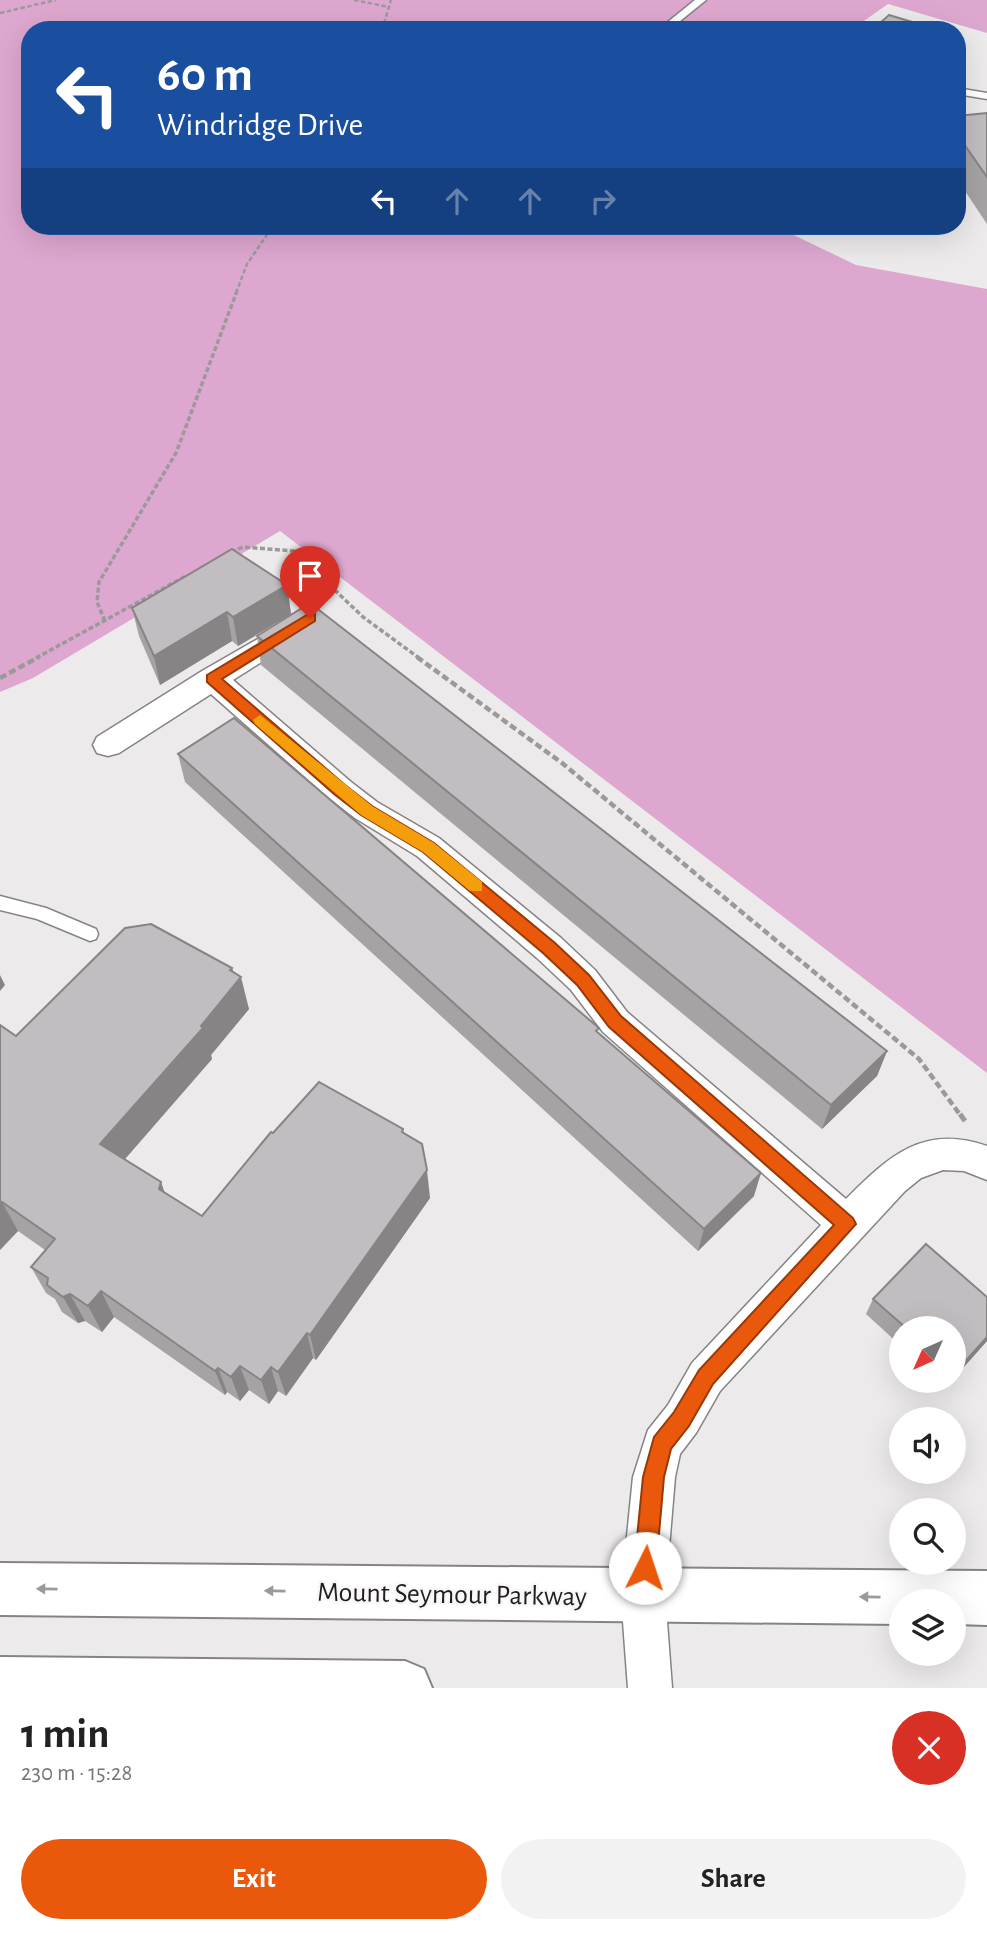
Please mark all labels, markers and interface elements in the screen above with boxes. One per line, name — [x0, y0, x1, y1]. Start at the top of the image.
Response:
icon: left — [42, 49, 133, 140]
text: 60 m — [157, 51, 253, 100]
text: Windridge Drive — [157, 109, 363, 141]
icon: left — [365, 182, 403, 220]
icon: ahead — [438, 182, 476, 220]
icon: ahead — [511, 182, 549, 220]
icon: right — [584, 182, 622, 220]
pin — [280, 546, 340, 618]
icon: arrive — [291, 557, 329, 595]
north arrow — [889, 1316, 966, 1393]
map controls — [889, 1316, 966, 1666]
button: sound — [889, 1407, 966, 1484]
button: search — [889, 1498, 966, 1575]
position arrow — [608, 1531, 682, 1605]
street label: Mount Seymour Parkway — [317, 1579, 587, 1611]
one-way arrow — [36, 1583, 58, 1595]
one-way arrow — [264, 1585, 286, 1597]
button: layers — [889, 1589, 966, 1666]
one-way arrow — [859, 1591, 881, 1603]
button: close — [892, 1711, 966, 1785]
text: 1 min — [21, 1713, 110, 1755]
text: 230 m · 15:28 — [21, 1762, 132, 1785]
button: Exit — [21, 1839, 487, 1919]
button: Share — [501, 1839, 966, 1919]

